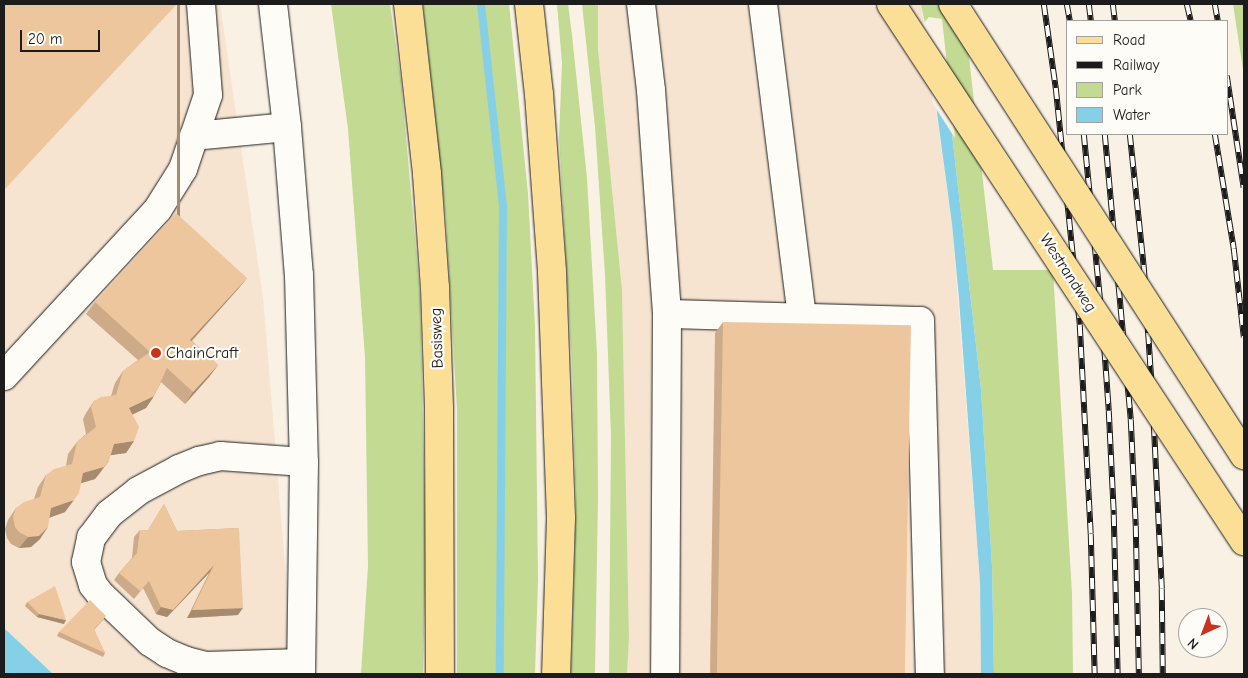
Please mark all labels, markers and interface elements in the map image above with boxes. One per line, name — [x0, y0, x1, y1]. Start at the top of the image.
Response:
scale bar — [22, 20, 102, 52]
legend — [1066, 20, 1228, 135]
text: 20 m — [28, 30, 62, 48]
text: Road — [1113, 31, 1145, 49]
text: Railway — [1113, 56, 1159, 74]
text: Park — [1113, 81, 1142, 99]
text: Water — [1113, 106, 1150, 124]
street label: Westrandweg — [1036, 230, 1100, 316]
street label: Basisweg — [426, 307, 448, 369]
place label: ChainCraft — [166, 343, 238, 363]
marker: ChainCraft — [150, 347, 162, 359]
north arrow — [1178, 608, 1228, 658]
text: N — [1184, 634, 1202, 653]

